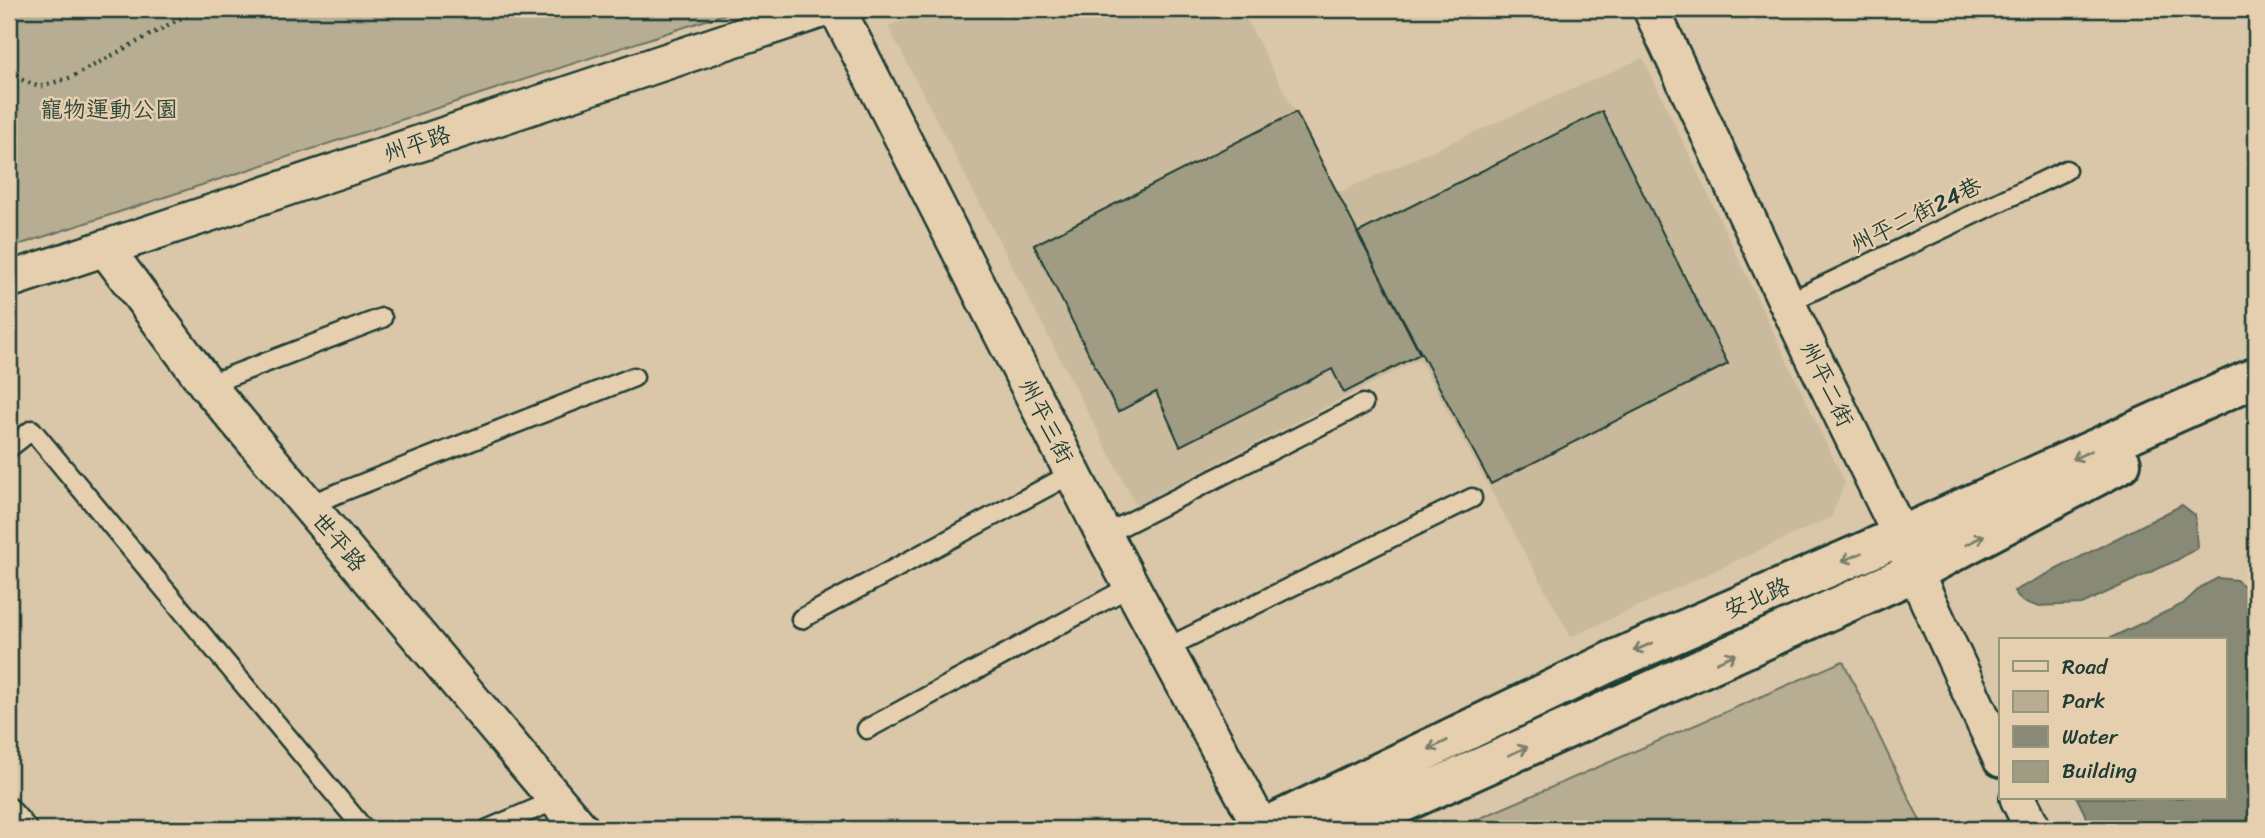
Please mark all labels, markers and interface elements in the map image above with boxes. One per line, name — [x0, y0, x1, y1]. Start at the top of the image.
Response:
park label: 寵物運動公園 — [40, 89, 178, 130]
street label: 州平路 — [378, 114, 456, 174]
street label: 州平二街24巷 — [1843, 165, 1990, 265]
street label: 州平二街 — [1788, 334, 1866, 434]
street label: 州平三街 — [1007, 371, 1085, 471]
one-way arrow — [2072, 449, 2093, 462]
street label: 世平路 — [301, 502, 377, 582]
one-way arrow — [1964, 533, 1985, 547]
one-way arrow — [1842, 551, 1863, 564]
street label: 安北路 — [1717, 566, 1797, 630]
legend — [1999, 638, 2226, 800]
one-way arrow — [1633, 642, 1654, 655]
text: Road — [2062, 648, 2109, 686]
one-way arrow — [1714, 651, 1736, 664]
text: Park — [2062, 682, 2105, 720]
text: Water — [2062, 718, 2119, 756]
one-way arrow — [1427, 739, 1449, 752]
one-way arrow — [1507, 744, 1528, 757]
text: Building — [2062, 752, 2138, 790]

